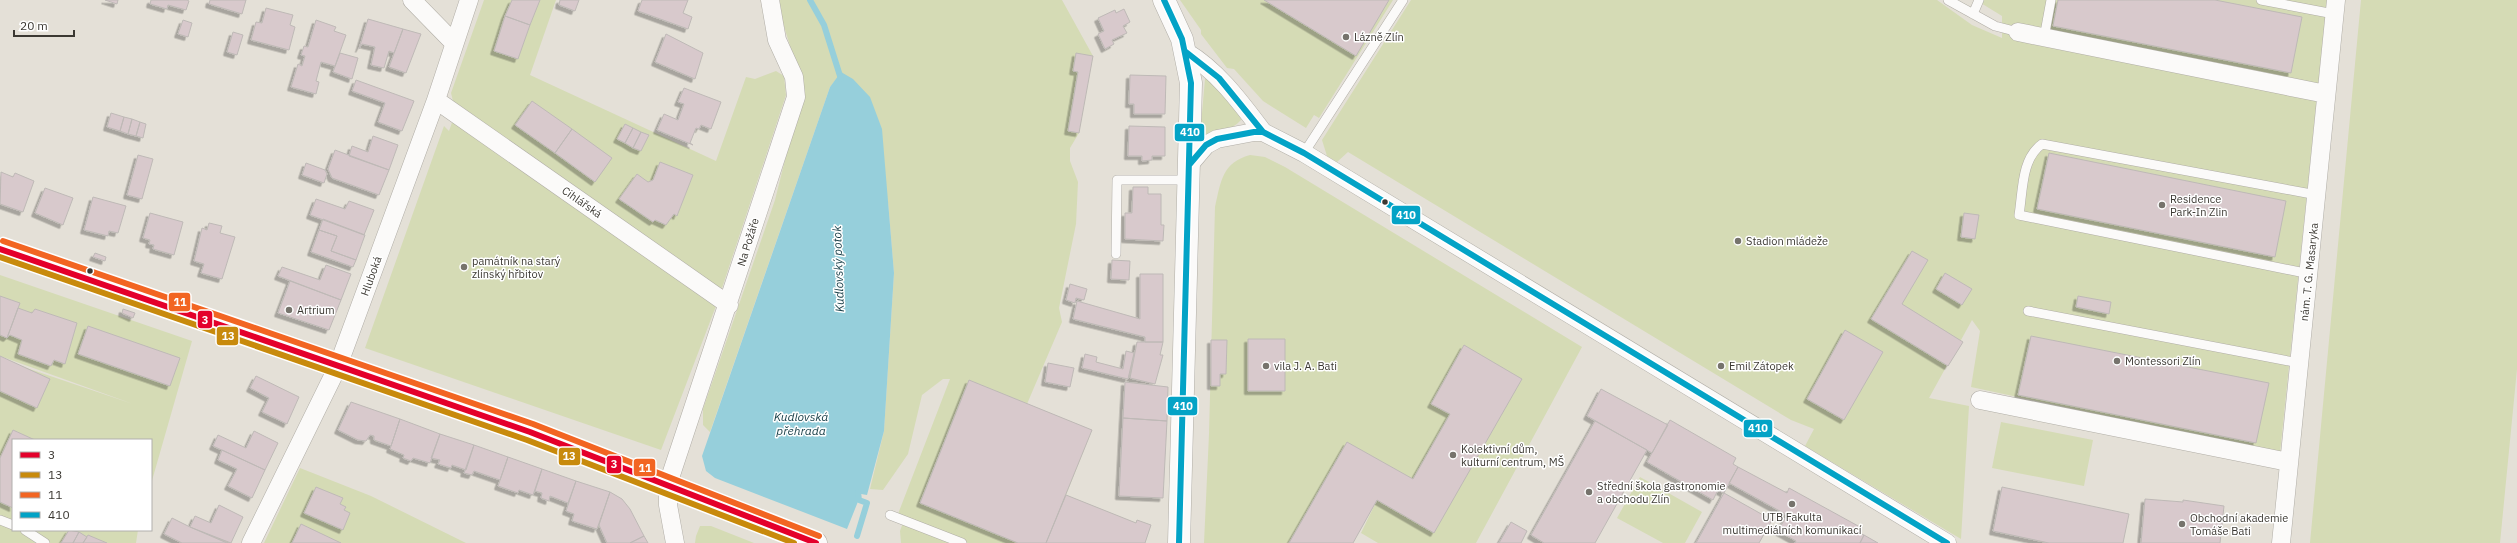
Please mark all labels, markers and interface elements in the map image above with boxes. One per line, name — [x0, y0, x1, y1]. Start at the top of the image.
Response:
scale bar — [14, 12, 74, 38]
text: 20 m — [20, 18, 48, 33]
place label: Lázně Zlín — [1354, 30, 1404, 44]
marker: Lázně Zlín — [1341, 32, 1351, 42]
line badge: 410 — [1174, 123, 1205, 142]
text: 410 — [1180, 125, 1200, 139]
street label: Cihlářská — [559, 183, 605, 221]
place label: Residence Park-In Zlin — [2170, 192, 2227, 219]
unlabelled marker — [1380, 197, 1390, 207]
marker: Residence Park-In Zlin — [2157, 200, 2167, 210]
line badge: 410 — [1391, 205, 1421, 225]
text: 410 — [1396, 208, 1416, 222]
street label: Na Požáře — [734, 216, 762, 268]
street label: nám. T. G. Masaryka — [2297, 222, 2321, 322]
water label: Kudlovský potok — [829, 225, 847, 312]
place label: Stadion mládeže — [1746, 234, 1828, 248]
marker: Stadion mládeže — [1733, 236, 1743, 246]
street label: Hluboká — [357, 254, 385, 298]
place label: památník na starý zlínský hřbitov — [472, 254, 561, 281]
marker: památník na starý zlínský hřbitov — [459, 262, 469, 272]
unlabelled marker — [85, 266, 95, 276]
line badge: 11 — [168, 292, 191, 312]
text: 11 — [173, 295, 187, 309]
place label: Artrium — [297, 303, 335, 317]
marker: Artrium — [284, 305, 294, 315]
line badge: 3 — [197, 310, 213, 329]
text: 3 — [202, 313, 208, 327]
line badge: 13 — [216, 326, 239, 346]
text: 13 — [221, 329, 235, 343]
place label: Montessori Zlín — [2125, 354, 2201, 368]
marker: Montessori Zlín — [2112, 356, 2122, 366]
place label: vila J. A. Bati — [1274, 359, 1337, 373]
place label: Emil Zátopek — [1729, 359, 1794, 373]
marker: vila J. A. Bati — [1261, 361, 1271, 371]
marker: Emil Zátopek — [1716, 361, 1726, 371]
line badge: 410 — [1167, 396, 1198, 416]
text: 410 — [1173, 399, 1193, 413]
water label: Kudlovská přehrada — [774, 409, 828, 438]
line badge: 410 — [1743, 419, 1773, 438]
text: 410 — [1748, 421, 1768, 435]
legend — [12, 439, 152, 531]
place label: Kolektivní dům, kulturní centrum, MŠ — [1461, 442, 1564, 469]
text: 3 — [48, 447, 55, 462]
line badge: 13 — [558, 447, 581, 466]
text: 13 — [562, 449, 576, 463]
marker: Kolektivní dům, kulturní centrum, MŠ — [1448, 450, 1458, 460]
line badge: 3 — [606, 455, 622, 474]
text: 3 — [611, 457, 617, 471]
line badge: 11 — [633, 458, 656, 477]
text: 11 — [638, 461, 652, 475]
text: 13 — [48, 467, 62, 482]
place label: Střední škola gastronomie a obchodu Zlín — [1597, 479, 1726, 506]
text: 11 — [48, 487, 62, 502]
marker: Střední škola gastronomie a obchodu Zlín — [1584, 487, 1594, 497]
marker: UTB Fakulta multimediálních komunikací — [1787, 499, 1797, 509]
text: 410 — [48, 507, 70, 522]
place label: UTB Fakulta multimediálních komunikací — [1723, 510, 1862, 537]
place label: Obchodní akademie Tomáše Bati — [2190, 511, 2288, 538]
marker: Obchodní akademie Tomáše Bati — [2177, 519, 2187, 529]

